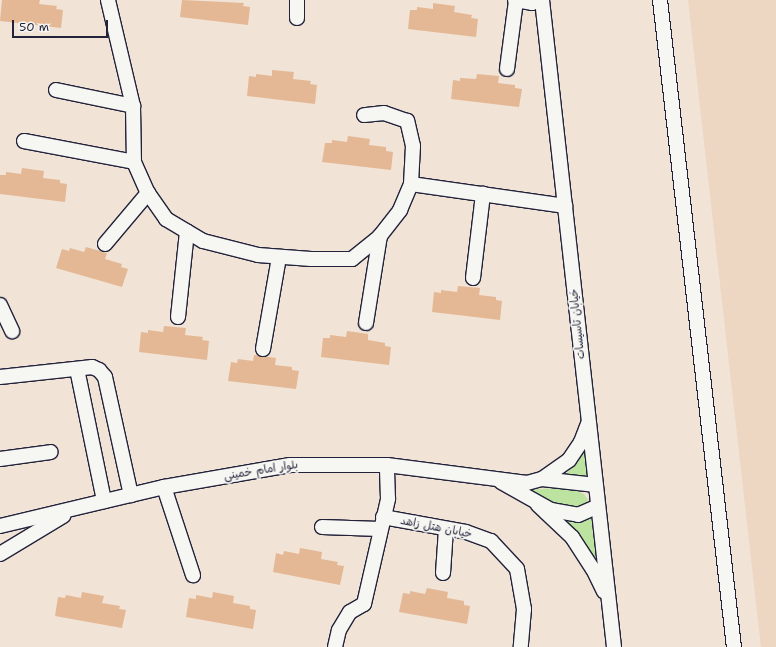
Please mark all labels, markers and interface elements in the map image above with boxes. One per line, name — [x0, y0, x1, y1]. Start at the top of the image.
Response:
scale bar — [14, 12, 110, 38]
text: 50 m — [19, 19, 49, 35]
street label: خیابان تاسیسات — [568, 288, 588, 360]
street label: بلوار امام خمینی — [223, 459, 299, 483]
street label: خیابان هتل زاهد — [399, 515, 473, 541]

